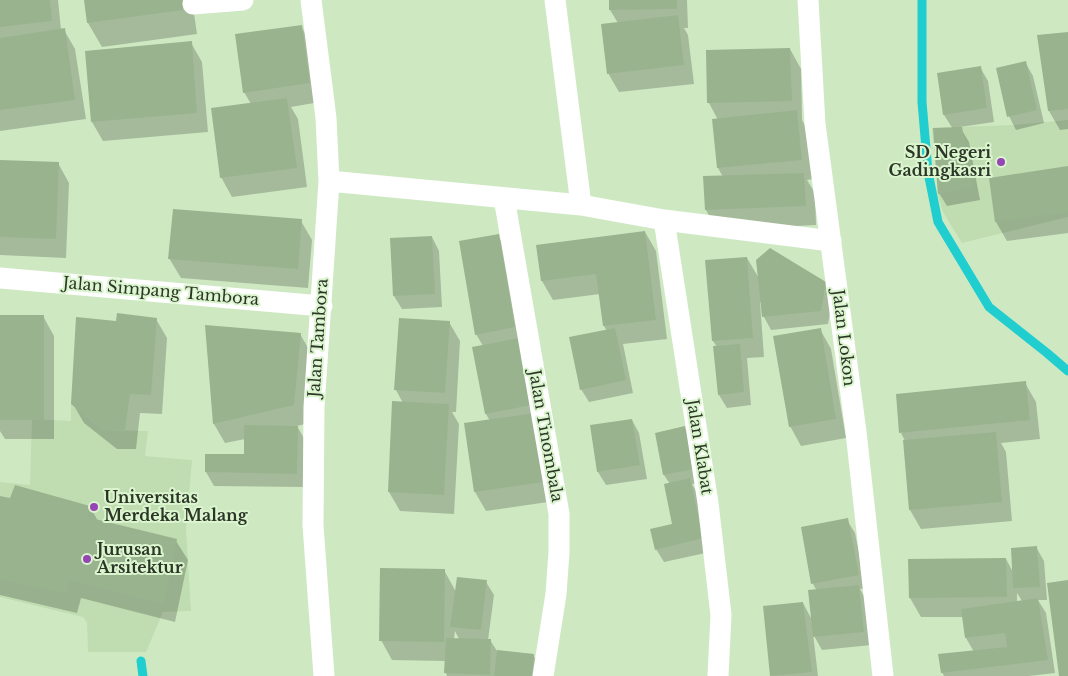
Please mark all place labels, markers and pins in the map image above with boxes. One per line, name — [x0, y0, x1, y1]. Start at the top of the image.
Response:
place label: SD Negeri Gadingkasri — [889, 143, 991, 181]
marker: SD Negeri Gadingkasri — [995, 156, 1007, 168]
place label: Universitas Merdeka Malang — [104, 488, 248, 526]
marker: Universitas Merdeka Malang — [88, 501, 100, 513]
place label: Jurusan Arsitektur — [97, 540, 183, 578]
marker: Jurusan Arsitektur — [81, 553, 93, 565]

